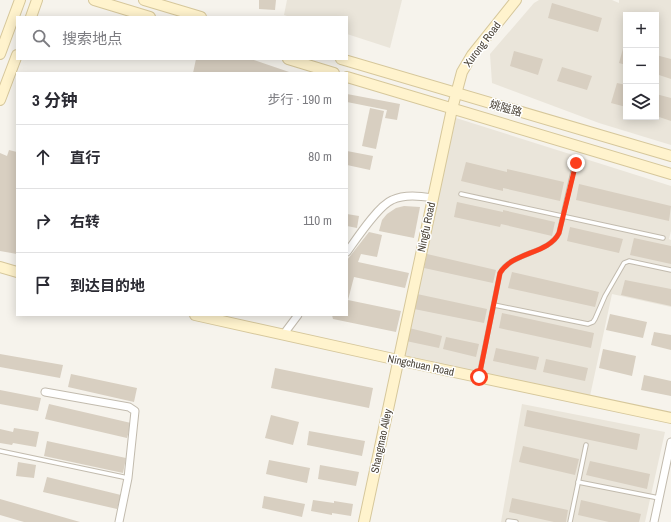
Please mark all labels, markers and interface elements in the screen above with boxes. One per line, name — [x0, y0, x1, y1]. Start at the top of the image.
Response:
map controls — [623, 12, 659, 120]
button: + — [623, 12, 659, 48]
search box — [16, 16, 348, 60]
street label: Xurong Road — [460, 19, 504, 69]
icon: search — [30, 27, 52, 49]
text: 搜索地点 — [62, 28, 122, 49]
button: − — [623, 48, 659, 84]
button: layers — [623, 84, 659, 120]
text: 3 分钟 — [32, 88, 78, 111]
text: 步行 · 190 m — [267, 91, 332, 108]
street label: 姚隘路 — [488, 97, 524, 119]
icon: ahead — [32, 146, 54, 168]
text: 直行 — [70, 147, 100, 168]
text: 80 m — [308, 148, 332, 165]
route end — [567, 154, 585, 172]
street label: Ningfu Road — [414, 201, 438, 253]
icon: right — [32, 210, 54, 232]
text: 右转 — [70, 211, 100, 232]
text: 110 m — [303, 212, 332, 229]
icon: arrive — [32, 274, 54, 296]
text: 到达目的地 — [70, 275, 145, 296]
street label: Ningchuan Road — [386, 351, 456, 379]
route start — [470, 368, 488, 386]
street label: Shangmao Alley — [367, 407, 395, 474]

